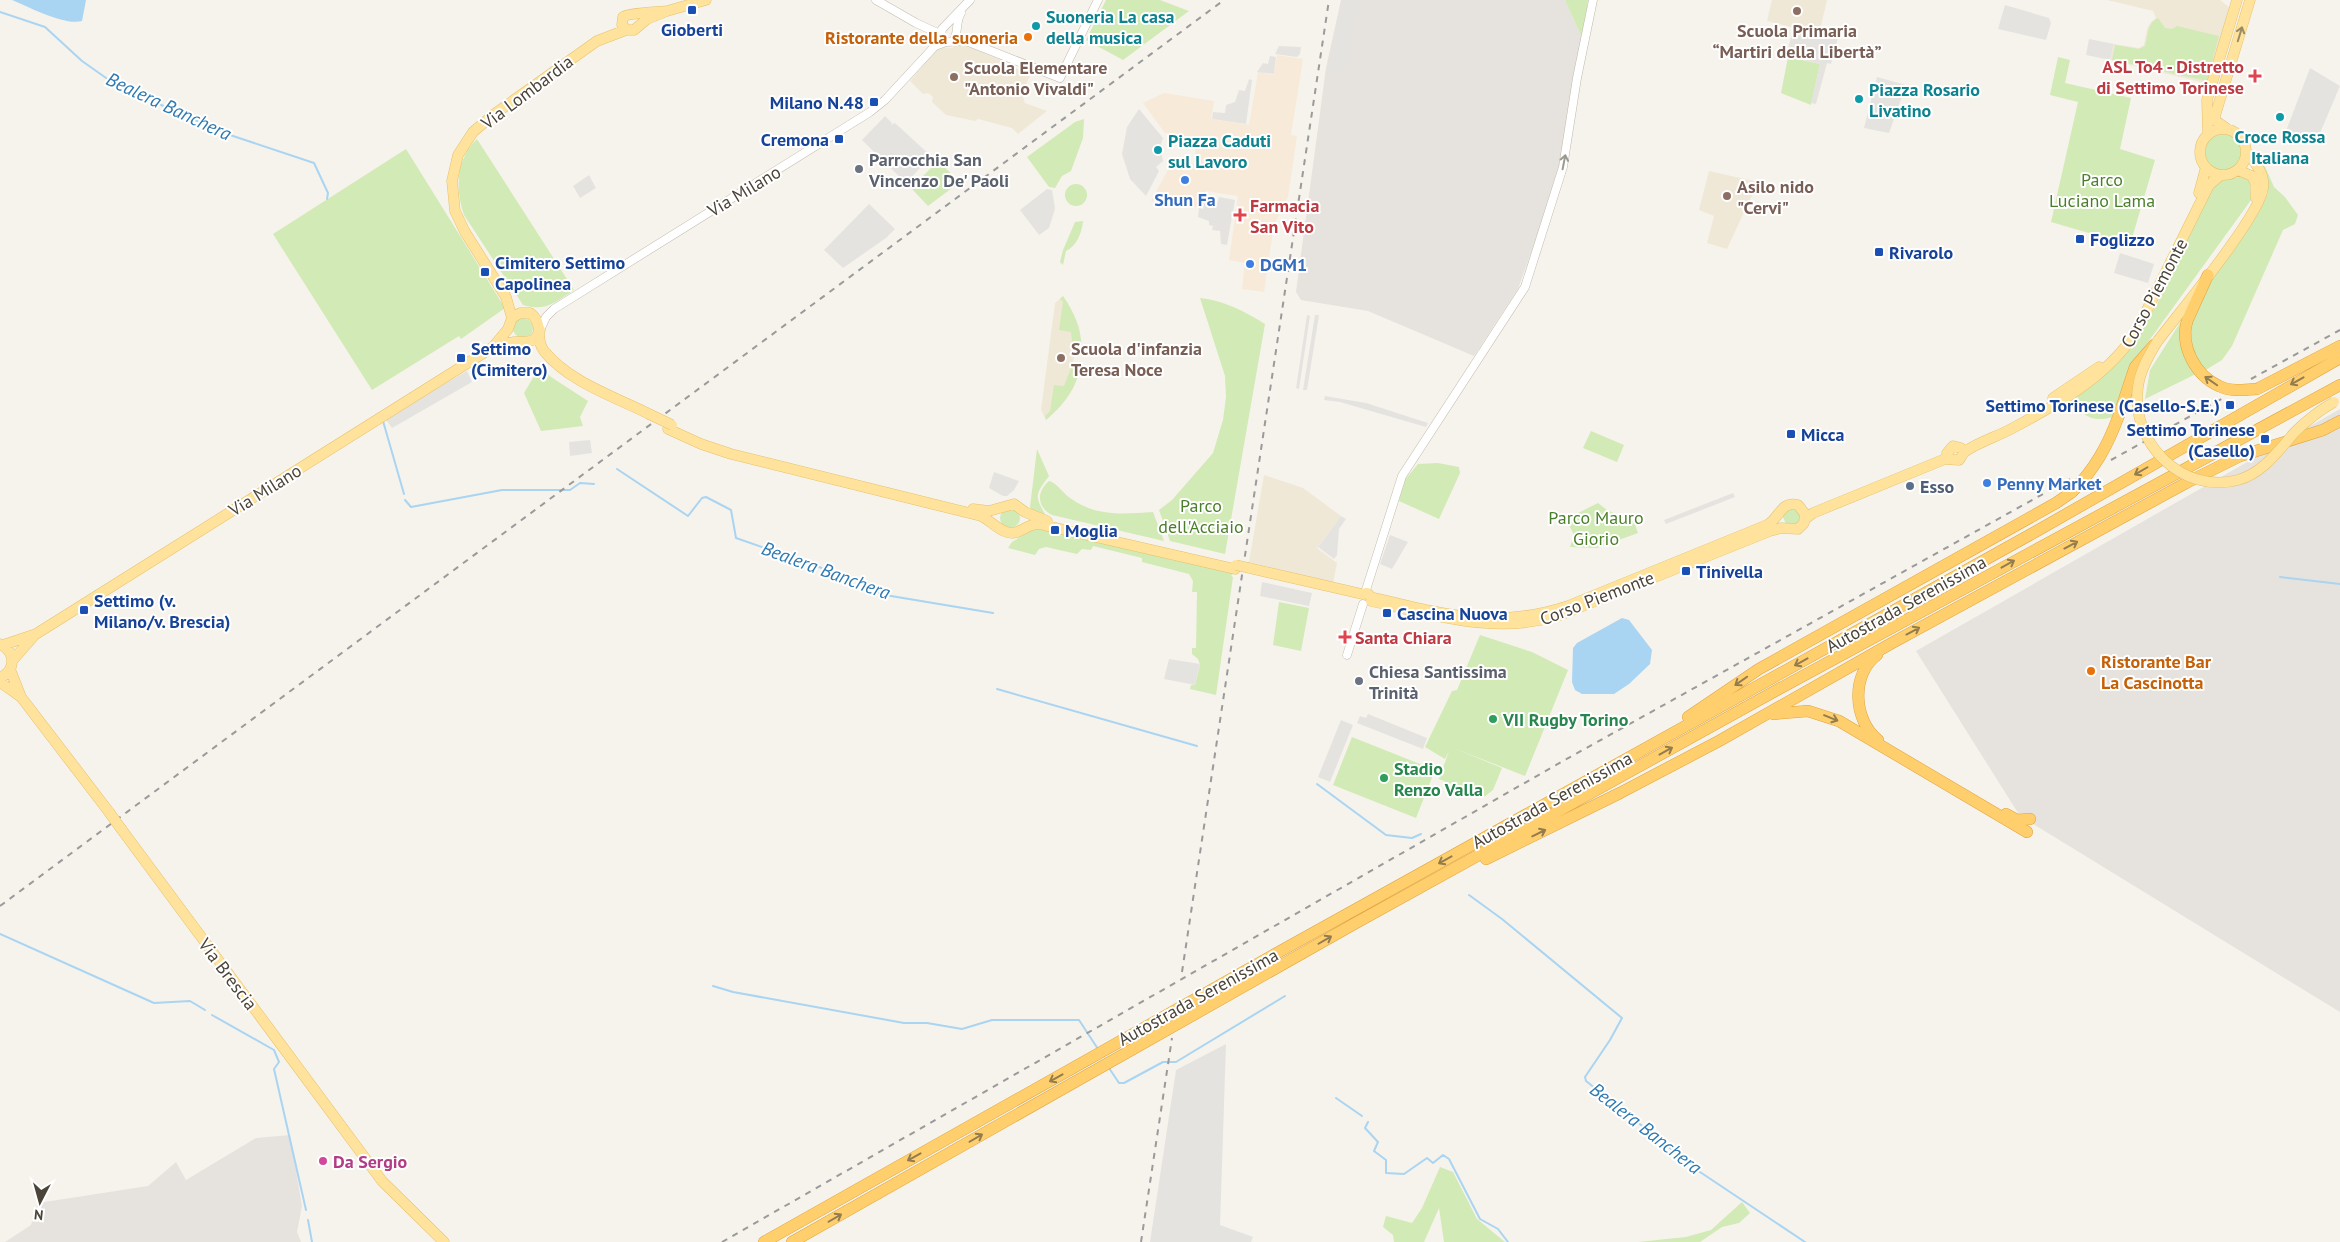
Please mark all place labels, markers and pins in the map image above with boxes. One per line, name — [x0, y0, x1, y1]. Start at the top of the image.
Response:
marker: Gioberti — [686, 4, 698, 16]
place label: Suoneria La casa della musica — [1046, 5, 1175, 49]
marker: Scuola Primaria “Martiri della Libertà” — [1791, 5, 1803, 17]
place label: Gioberti — [661, 18, 723, 41]
place label: Scuola Primaria “Martiri della Libertà” — [1712, 19, 1882, 63]
marker: Suoneria La casa della musica — [1030, 20, 1042, 32]
place label: Ristorante della suoneria — [825, 26, 1018, 49]
marker: Ristorante della suoneria — [1022, 31, 1034, 43]
place label: ASL To4 - Distretto di Settimo Torinese — [2096, 55, 2244, 99]
place label: Scuola Elementare "Antonio Vivaldi" — [964, 56, 1107, 100]
marker: ASL To4 - Distretto di Settimo Torinese — [2248, 69, 2262, 83]
marker: Scuola Elementare "Antonio Vivaldi" — [948, 71, 960, 83]
place label: Piazza Rosario Livatino — [1869, 78, 1980, 122]
place label: Milano N.48 — [770, 91, 864, 114]
marker: Piazza Rosario Livatino — [1853, 93, 1865, 105]
marker: Milano N.48 — [868, 96, 880, 108]
marker: Croce Rossa Italiana — [2274, 111, 2286, 123]
place label: Croce Rossa Italiana — [2235, 125, 2325, 169]
place label: Cremona — [761, 128, 829, 151]
place label: Piazza Caduti sul Lavoro — [1168, 129, 1271, 173]
marker: Cremona — [833, 133, 845, 145]
marker: Piazza Caduti sul Lavoro — [1152, 144, 1164, 156]
place label: Parrocchia San Vincenzo De' Paoli — [868, 148, 1009, 192]
marker: Parrocchia San Vincenzo De' Paoli — [853, 163, 865, 175]
marker: Shun Fa — [1179, 174, 1191, 186]
place label: Asilo nido "Cervi" — [1737, 175, 1814, 219]
place label: Shun Fa — [1154, 188, 1216, 211]
marker: Asilo nido "Cervi" — [1721, 190, 1733, 202]
place label: Farmacia San Vito — [1250, 194, 1319, 238]
marker: Farmacia San Vito — [1234, 209, 1246, 221]
place label: Foglizzo — [2090, 228, 2155, 251]
marker: Foglizzo — [2074, 233, 2086, 245]
place label: Rivarolo — [1889, 241, 1953, 264]
marker: Rivarolo — [1873, 246, 1885, 258]
place label: Cimitero Settimo Capolinea — [495, 251, 626, 295]
place label: DGM1 — [1260, 253, 1307, 276]
marker: DGM1 — [1244, 258, 1256, 270]
marker: Cimitero Settimo Capolinea — [479, 266, 491, 278]
place label: Settimo (Cimitero) — [471, 337, 548, 381]
place label: Scuola d'infanzia Teresa Noce — [1071, 337, 1202, 381]
marker: Settimo (Cimitero) — [455, 352, 467, 364]
marker: Scuola d'infanzia Teresa Noce — [1055, 352, 1067, 364]
place label: Settimo Torinese (Casello-S.E.) — [1985, 394, 2220, 417]
marker: Settimo Torinese (Casello-S.E.) — [2224, 399, 2236, 411]
place label: Settimo Torinese (Casello) — [2127, 418, 2255, 462]
place label: Micca — [1801, 423, 1845, 446]
marker: Micca — [1785, 428, 1797, 440]
marker: Settimo Torinese (Casello) — [2259, 433, 2271, 445]
place label: Penny Market — [1997, 472, 2102, 495]
place label: Esso — [1920, 475, 1955, 498]
marker: Penny Market — [1981, 477, 1993, 489]
marker: Esso — [1904, 480, 1916, 492]
place label: Moglia — [1065, 519, 1118, 542]
marker: Moglia — [1049, 524, 1061, 536]
place label: Tinivella — [1696, 560, 1763, 583]
marker: Tinivella — [1680, 565, 1692, 577]
place label: Settimo (v. Milano/v. Brescia) — [94, 589, 230, 633]
place label: Cascina Nuova — [1397, 602, 1508, 625]
marker: Settimo (v. Milano/v. Brescia) — [78, 604, 90, 616]
marker: Cascina Nuova — [1381, 607, 1393, 619]
place label: Santa Chiara — [1355, 626, 1452, 649]
marker: Santa Chiara — [1339, 631, 1351, 643]
place label: Ristorante Bar La Cascinotta — [2101, 650, 2212, 694]
place label: Chiesa Santissima Trinità — [1369, 660, 1507, 704]
marker: Ristorante Bar La Cascinotta — [2085, 665, 2097, 677]
marker: Chiesa Santissima Trinità — [1353, 675, 1365, 687]
place label: VII Rugby Torino — [1502, 708, 1629, 731]
marker: VII Rugby Torino — [1487, 713, 1499, 725]
place label: Stadio Renzo Valla — [1394, 757, 1483, 801]
marker: Stadio Renzo Valla — [1378, 772, 1390, 784]
place label: Da Sergio — [333, 1150, 408, 1173]
marker: Da Sergio — [317, 1155, 329, 1167]

